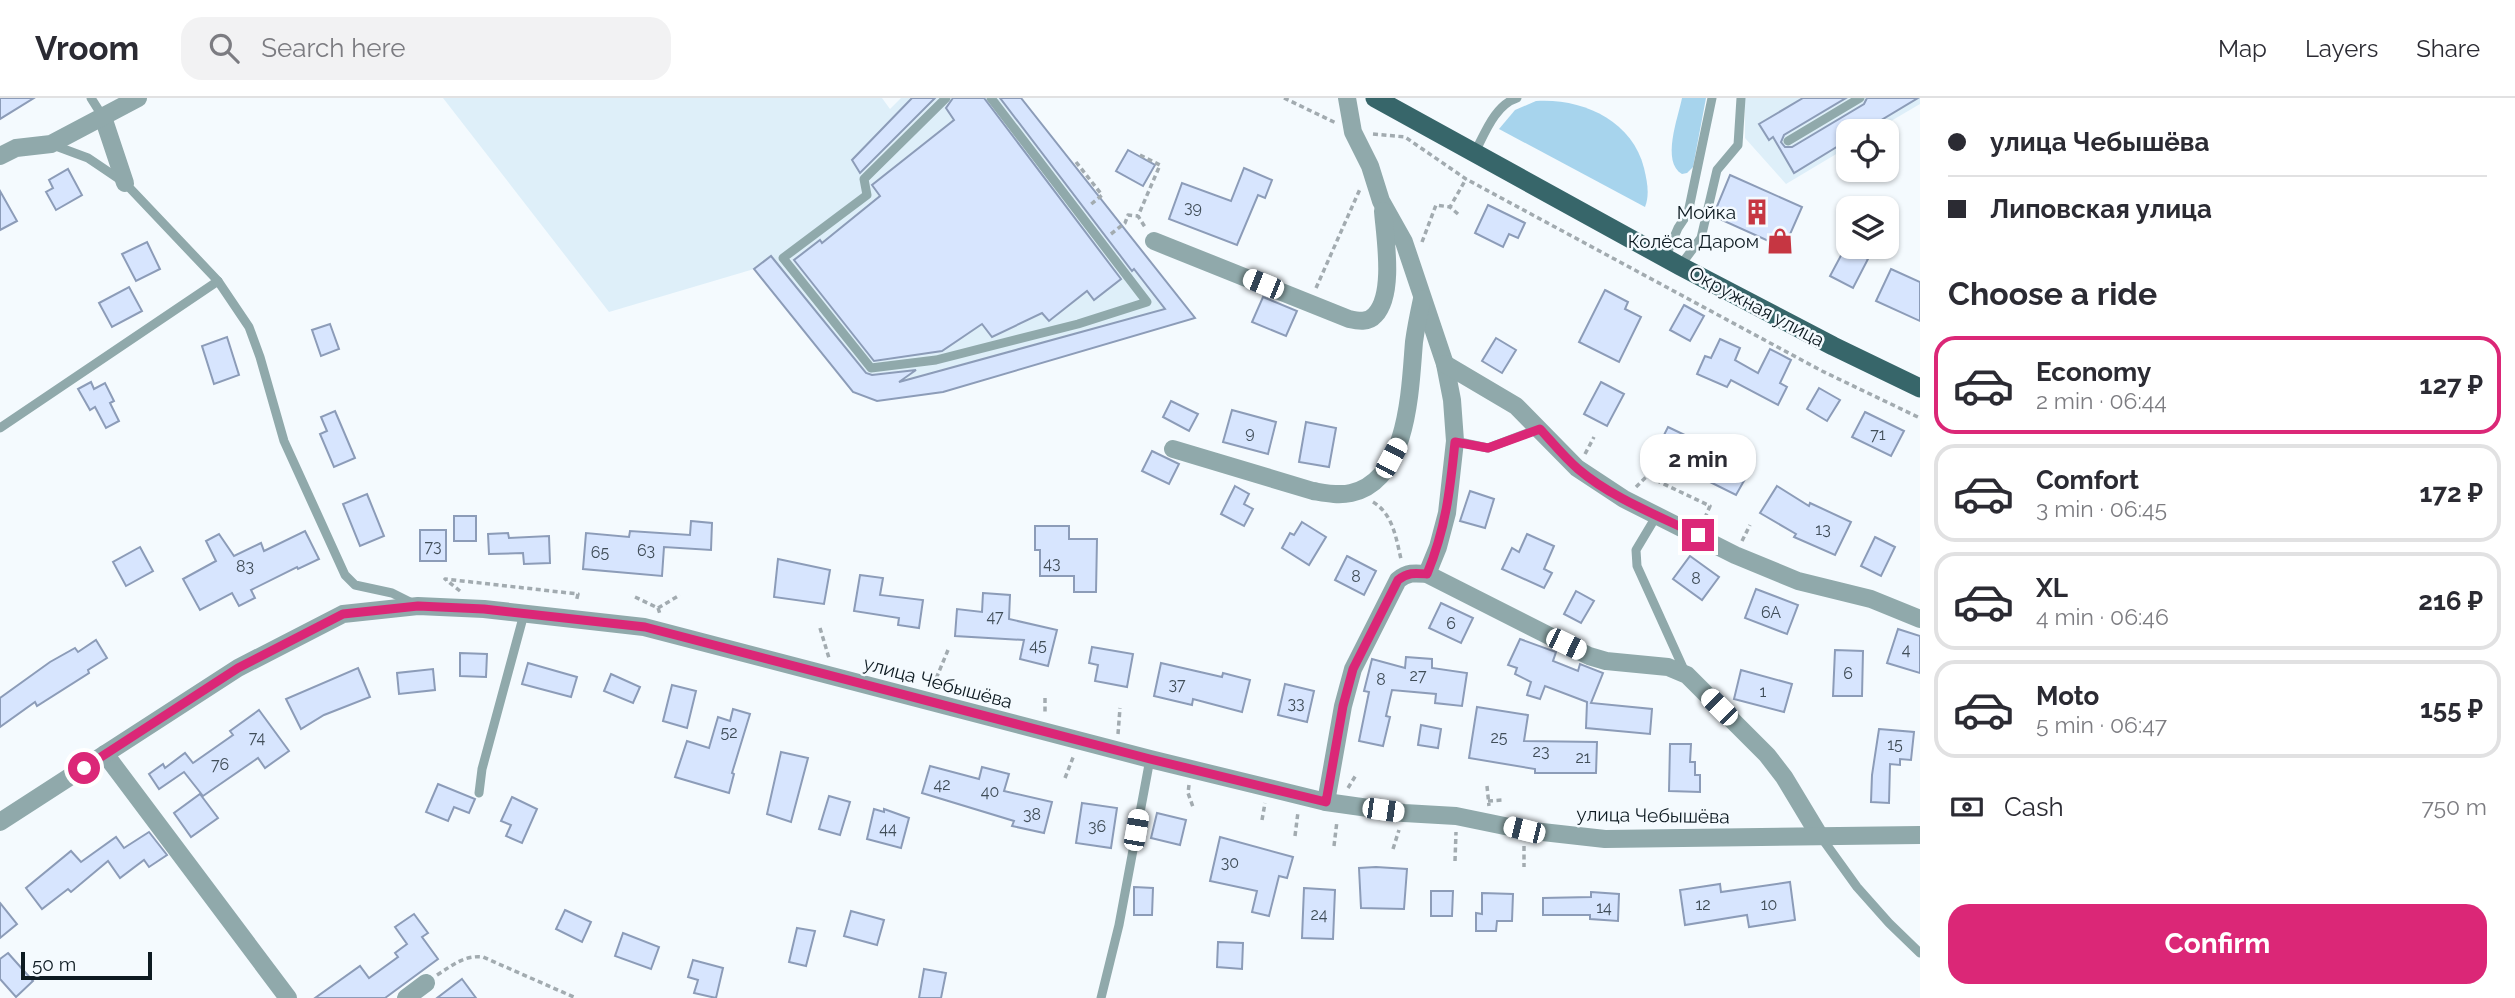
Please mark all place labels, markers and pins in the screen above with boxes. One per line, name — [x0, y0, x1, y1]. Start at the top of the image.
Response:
building icon: Мойка — [1742, 197, 1772, 227]
place label: Мойка — [1677, 201, 1736, 223]
shop icon: Колёса Даром — [1765, 226, 1795, 256]
place label: Колёса Даром — [1628, 230, 1759, 252]

